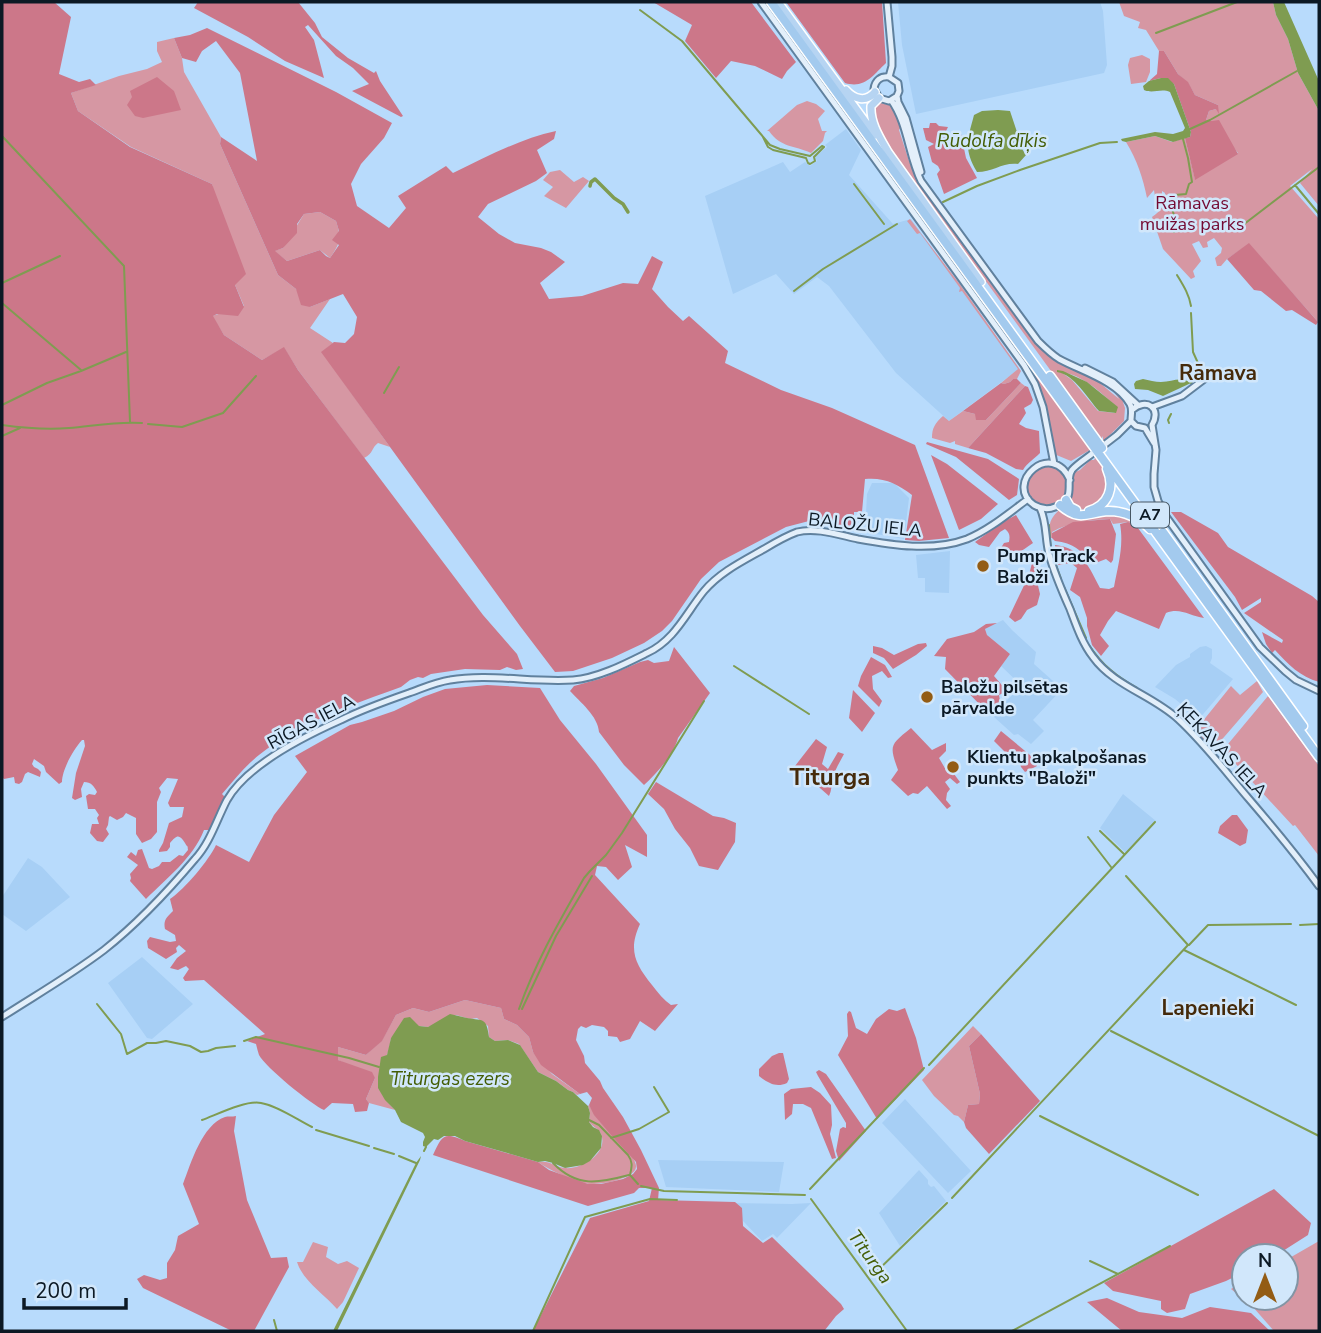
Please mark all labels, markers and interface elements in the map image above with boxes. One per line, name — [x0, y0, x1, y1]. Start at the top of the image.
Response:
water label: Rūdolfa dīķis — [937, 128, 1047, 154]
park label: Rāmavas muižas parks — [1140, 191, 1244, 236]
district label: Rāmava — [1179, 359, 1257, 387]
road number: A7 — [1131, 502, 1169, 528]
street label: BALOŽU IELA — [807, 507, 923, 543]
place label: Pump Track Baloži — [997, 544, 1096, 589]
marker: Pump Track Baloži — [975, 558, 991, 574]
place label: Baložu pilsētas pārvalde — [941, 675, 1068, 720]
street label: RĪGAS IELA — [263, 689, 359, 755]
marker: Baložu pilsētas pārvalde — [919, 689, 935, 705]
street label: ĶEKAVAS IELA — [1171, 697, 1273, 803]
place label: Klientu apkalpošanas punkts "Baloži" — [967, 745, 1147, 790]
marker: Klientu apkalpošanas punkts "Baloži" — [945, 759, 961, 775]
district label: Titurga — [790, 761, 870, 793]
district label: Lapenieki — [1162, 994, 1254, 1022]
water label: Titurgas ezers — [390, 1066, 510, 1092]
water label: Titurga — [842, 1225, 898, 1289]
north arrow — [1230, 1242, 1300, 1312]
text: N — [1258, 1248, 1272, 1274]
scale bar — [24, 1266, 126, 1310]
text: 200 m — [35, 1277, 96, 1305]

